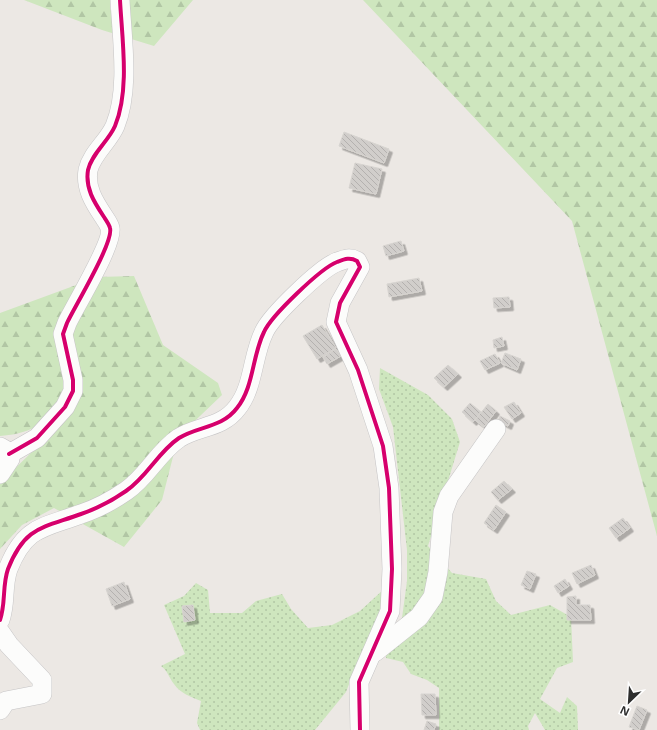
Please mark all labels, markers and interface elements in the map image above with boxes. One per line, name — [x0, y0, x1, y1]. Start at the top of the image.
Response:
north arrow — [609, 682, 649, 722]
text: N — [617, 703, 632, 720]

